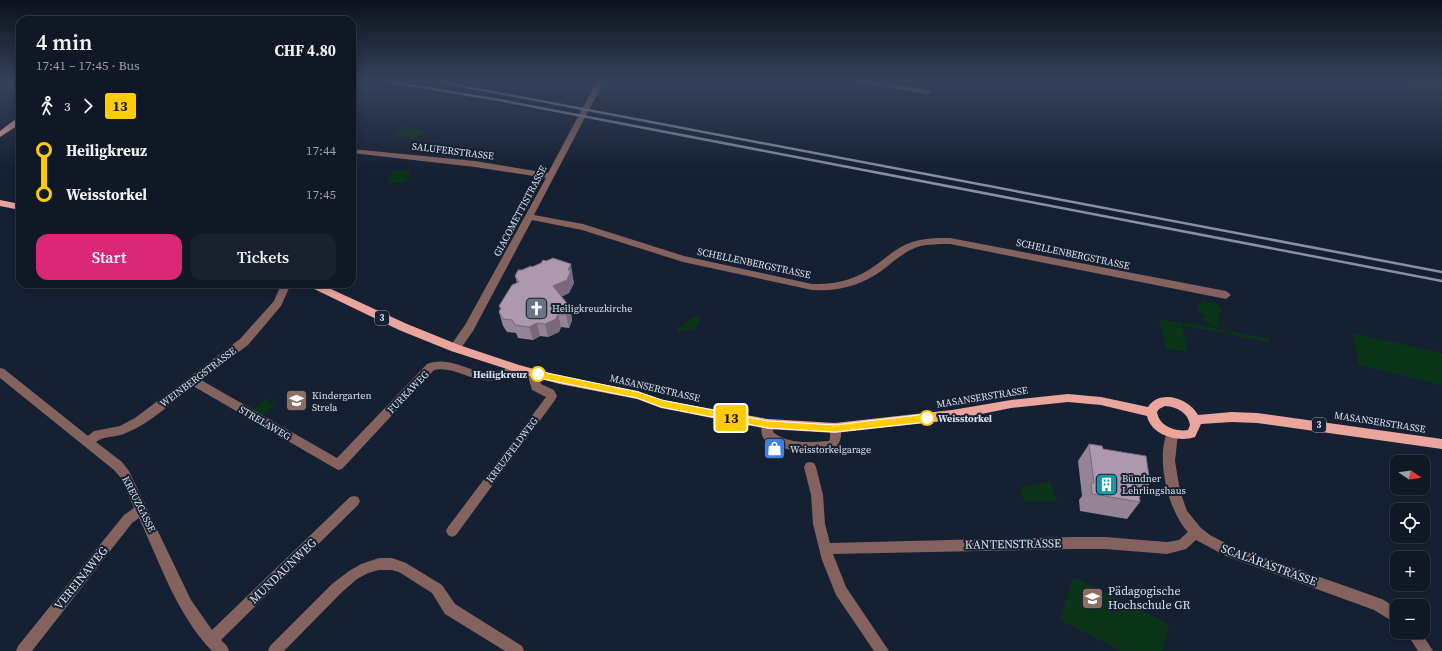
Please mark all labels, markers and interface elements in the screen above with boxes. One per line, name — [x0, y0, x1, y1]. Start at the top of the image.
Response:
text: 4 min — [36, 27, 92, 57]
text: CHF 4.80 — [274, 40, 336, 61]
text: 17:41 – 17:45 · Bus — [36, 57, 140, 74]
icon: walk — [36, 95, 58, 117]
icon: forward — [77, 95, 99, 117]
text: 13 — [113, 96, 128, 116]
text: 3 — [64, 98, 71, 115]
text: Heiligkreuz — [66, 140, 147, 161]
street label: SALUFERSTRASSE — [411, 140, 495, 162]
text: 17:44 — [306, 142, 336, 159]
street label: GIACOMETTISTRASSE — [491, 163, 549, 259]
text: Weisstorkel — [66, 184, 147, 205]
text: 17:45 — [306, 186, 336, 203]
button: Start — [36, 234, 182, 280]
button: Tickets — [190, 234, 336, 280]
street label: SCHELLENBERGSTRASSE — [1015, 236, 1131, 272]
street label: SCHELLENBERGSTRASSE — [696, 245, 812, 281]
church icon: Heiligkreuzkirche — [523, 295, 549, 321]
place label: Heiligkreuzkirche — [552, 302, 632, 315]
road number: 3 — [375, 311, 389, 325]
street label: WEINBERGSTRASSE — [157, 344, 239, 410]
marker: Heiligkreuz — [530, 366, 546, 382]
street label: FURKAWEG — [384, 368, 432, 416]
place label: Heiligkreuz — [473, 368, 527, 381]
street label: MASANSERSTRASSE — [609, 371, 701, 405]
street label: MASANSERSTRASSE — [935, 383, 1029, 411]
school or university icon: Kindergarten Strela — [283, 388, 309, 414]
place label: Kindergarten Strela — [312, 389, 371, 414]
street label: STRELAWEG — [237, 403, 293, 443]
line badge: 13 — [713, 405, 749, 431]
text: 13 — [723, 408, 739, 428]
street label: MASANSERSTRASSE — [1333, 408, 1427, 436]
marker: Weisstorkel — [919, 410, 935, 426]
place label: Weisstorkel — [938, 412, 992, 425]
street label: KREUZFELDWEG — [483, 415, 541, 485]
road number: 3 — [1312, 418, 1326, 432]
shop icon: Weisstorkelgarage — [761, 436, 787, 462]
place label: Weisstorkelgarage — [790, 443, 871, 456]
north arrow — [1390, 455, 1430, 495]
map controls — [1390, 455, 1430, 639]
building icon: Bündner Lehrlingshaus — [1094, 471, 1120, 497]
place label: Bündner Lehrlingshaus — [1122, 472, 1186, 497]
street label: KREUZGASSE — [119, 474, 159, 534]
button: locate — [1390, 503, 1430, 543]
street label: MUNDAUNWEG — [246, 535, 320, 607]
street label: KANTENSTRASSE — [965, 535, 1061, 553]
street label: SCALÄRASTRASSE — [1219, 540, 1319, 590]
street label: VEREINAWEG — [51, 543, 111, 613]
button: + — [1390, 551, 1430, 591]
place label: Pädagogische Hochschule GR — [1108, 583, 1190, 613]
school or university icon: Pädagogische Hochschule GR — [1079, 585, 1105, 611]
button: − — [1390, 599, 1430, 639]

